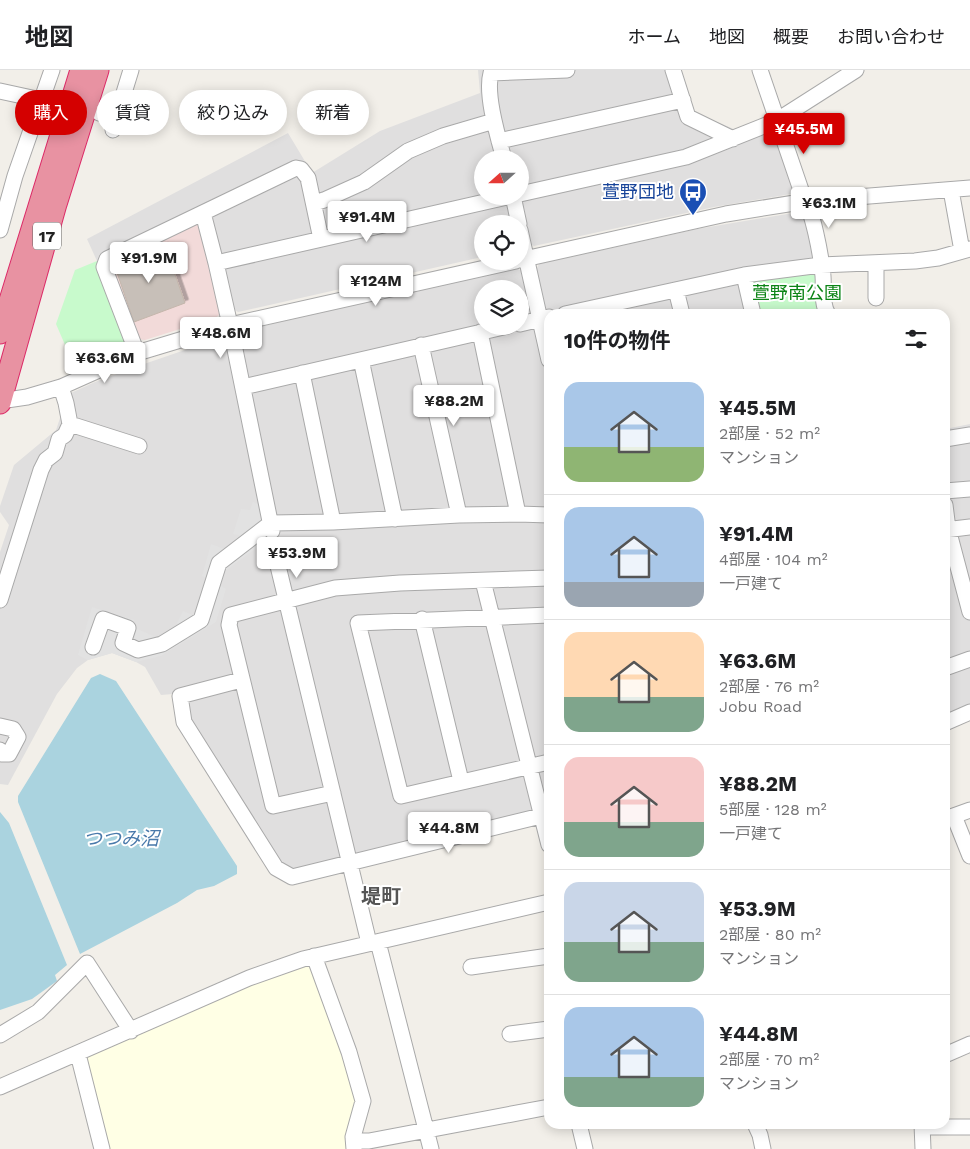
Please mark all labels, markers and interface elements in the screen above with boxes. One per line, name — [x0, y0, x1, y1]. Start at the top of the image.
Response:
text: 地図 — [25, 23, 73, 51]
text: ホーム — [628, 26, 681, 47]
text: 地図 — [709, 26, 745, 47]
text: 概要 — [773, 26, 809, 47]
text: お問い合わせ — [837, 26, 945, 47]
chip: 購入 — [15, 90, 87, 135]
chip: 賃貸 — [97, 90, 169, 135]
chip: 絞り込み — [179, 90, 287, 135]
chip: 新着 — [297, 90, 369, 135]
pin: ¥45.5M — [763, 112, 845, 155]
text: ¥45.5M — [775, 119, 833, 138]
north arrow — [474, 150, 529, 205]
map controls — [474, 150, 529, 335]
bus stop icon: 萱野団地 — [678, 177, 708, 216]
place label: 萱野団地 — [602, 181, 674, 202]
pin: ¥63.1M — [788, 186, 870, 229]
text: ¥63.1M — [802, 193, 856, 212]
pin: ¥91.4M — [326, 200, 408, 243]
text: ¥91.4M — [339, 207, 395, 226]
button: locate — [474, 215, 529, 270]
road number: 17 — [33, 223, 61, 250]
pin: ¥91.9M — [108, 242, 190, 284]
text: ¥91.9M — [121, 248, 177, 267]
pin: ¥124M — [341, 264, 411, 307]
text: ¥124M — [350, 271, 402, 290]
button: layers — [474, 280, 529, 335]
park label: 萱野南公園 — [752, 282, 842, 303]
pin: ¥48.6M — [180, 316, 262, 359]
text: ¥48.6M — [191, 323, 251, 342]
icon: filters — [902, 325, 930, 353]
text: 10件の物件 — [564, 328, 671, 353]
pin: ¥63.6M — [64, 342, 146, 384]
text: ¥63.6M — [76, 348, 134, 367]
pin: ¥88.2M — [413, 384, 495, 427]
text: ¥88.2M — [424, 391, 484, 410]
text: ¥45.5M — [719, 395, 796, 420]
icon: home — [604, 402, 664, 462]
text: 2部屋 · 52 m² — [719, 424, 820, 443]
text: マンション — [719, 448, 799, 467]
text: ¥91.4M — [719, 521, 794, 546]
icon: home — [604, 527, 664, 587]
pin: ¥53.9M — [256, 536, 338, 579]
text: ¥53.9M — [268, 543, 326, 562]
text: 4部屋 · 104 m² — [719, 550, 828, 569]
text: 一戸建て — [719, 574, 783, 593]
text: ¥63.6M — [719, 648, 796, 673]
icon: home — [604, 652, 664, 712]
text: 2部屋 · 76 m² — [719, 677, 819, 696]
text: Jobu Road — [719, 697, 802, 716]
text: ¥88.2M — [719, 771, 797, 796]
icon: home — [604, 777, 664, 837]
text: 5部屋 · 128 m² — [719, 800, 827, 819]
pin: ¥44.8M — [408, 812, 490, 854]
text: ¥44.8M — [419, 818, 479, 837]
text: 一戸建て — [719, 824, 783, 843]
water label: つつみ沼 — [83, 827, 162, 850]
district label: 堤町 — [361, 884, 401, 908]
text: ¥53.9M — [719, 896, 796, 921]
icon: home — [604, 902, 664, 962]
text: 2部屋 · 80 m² — [719, 925, 821, 944]
text: マンション — [719, 949, 799, 968]
text: ¥44.8M — [719, 1021, 798, 1046]
icon: home — [604, 1027, 664, 1087]
text: 2部屋 · 70 m² — [719, 1050, 819, 1069]
text: マンション — [719, 1074, 799, 1093]

